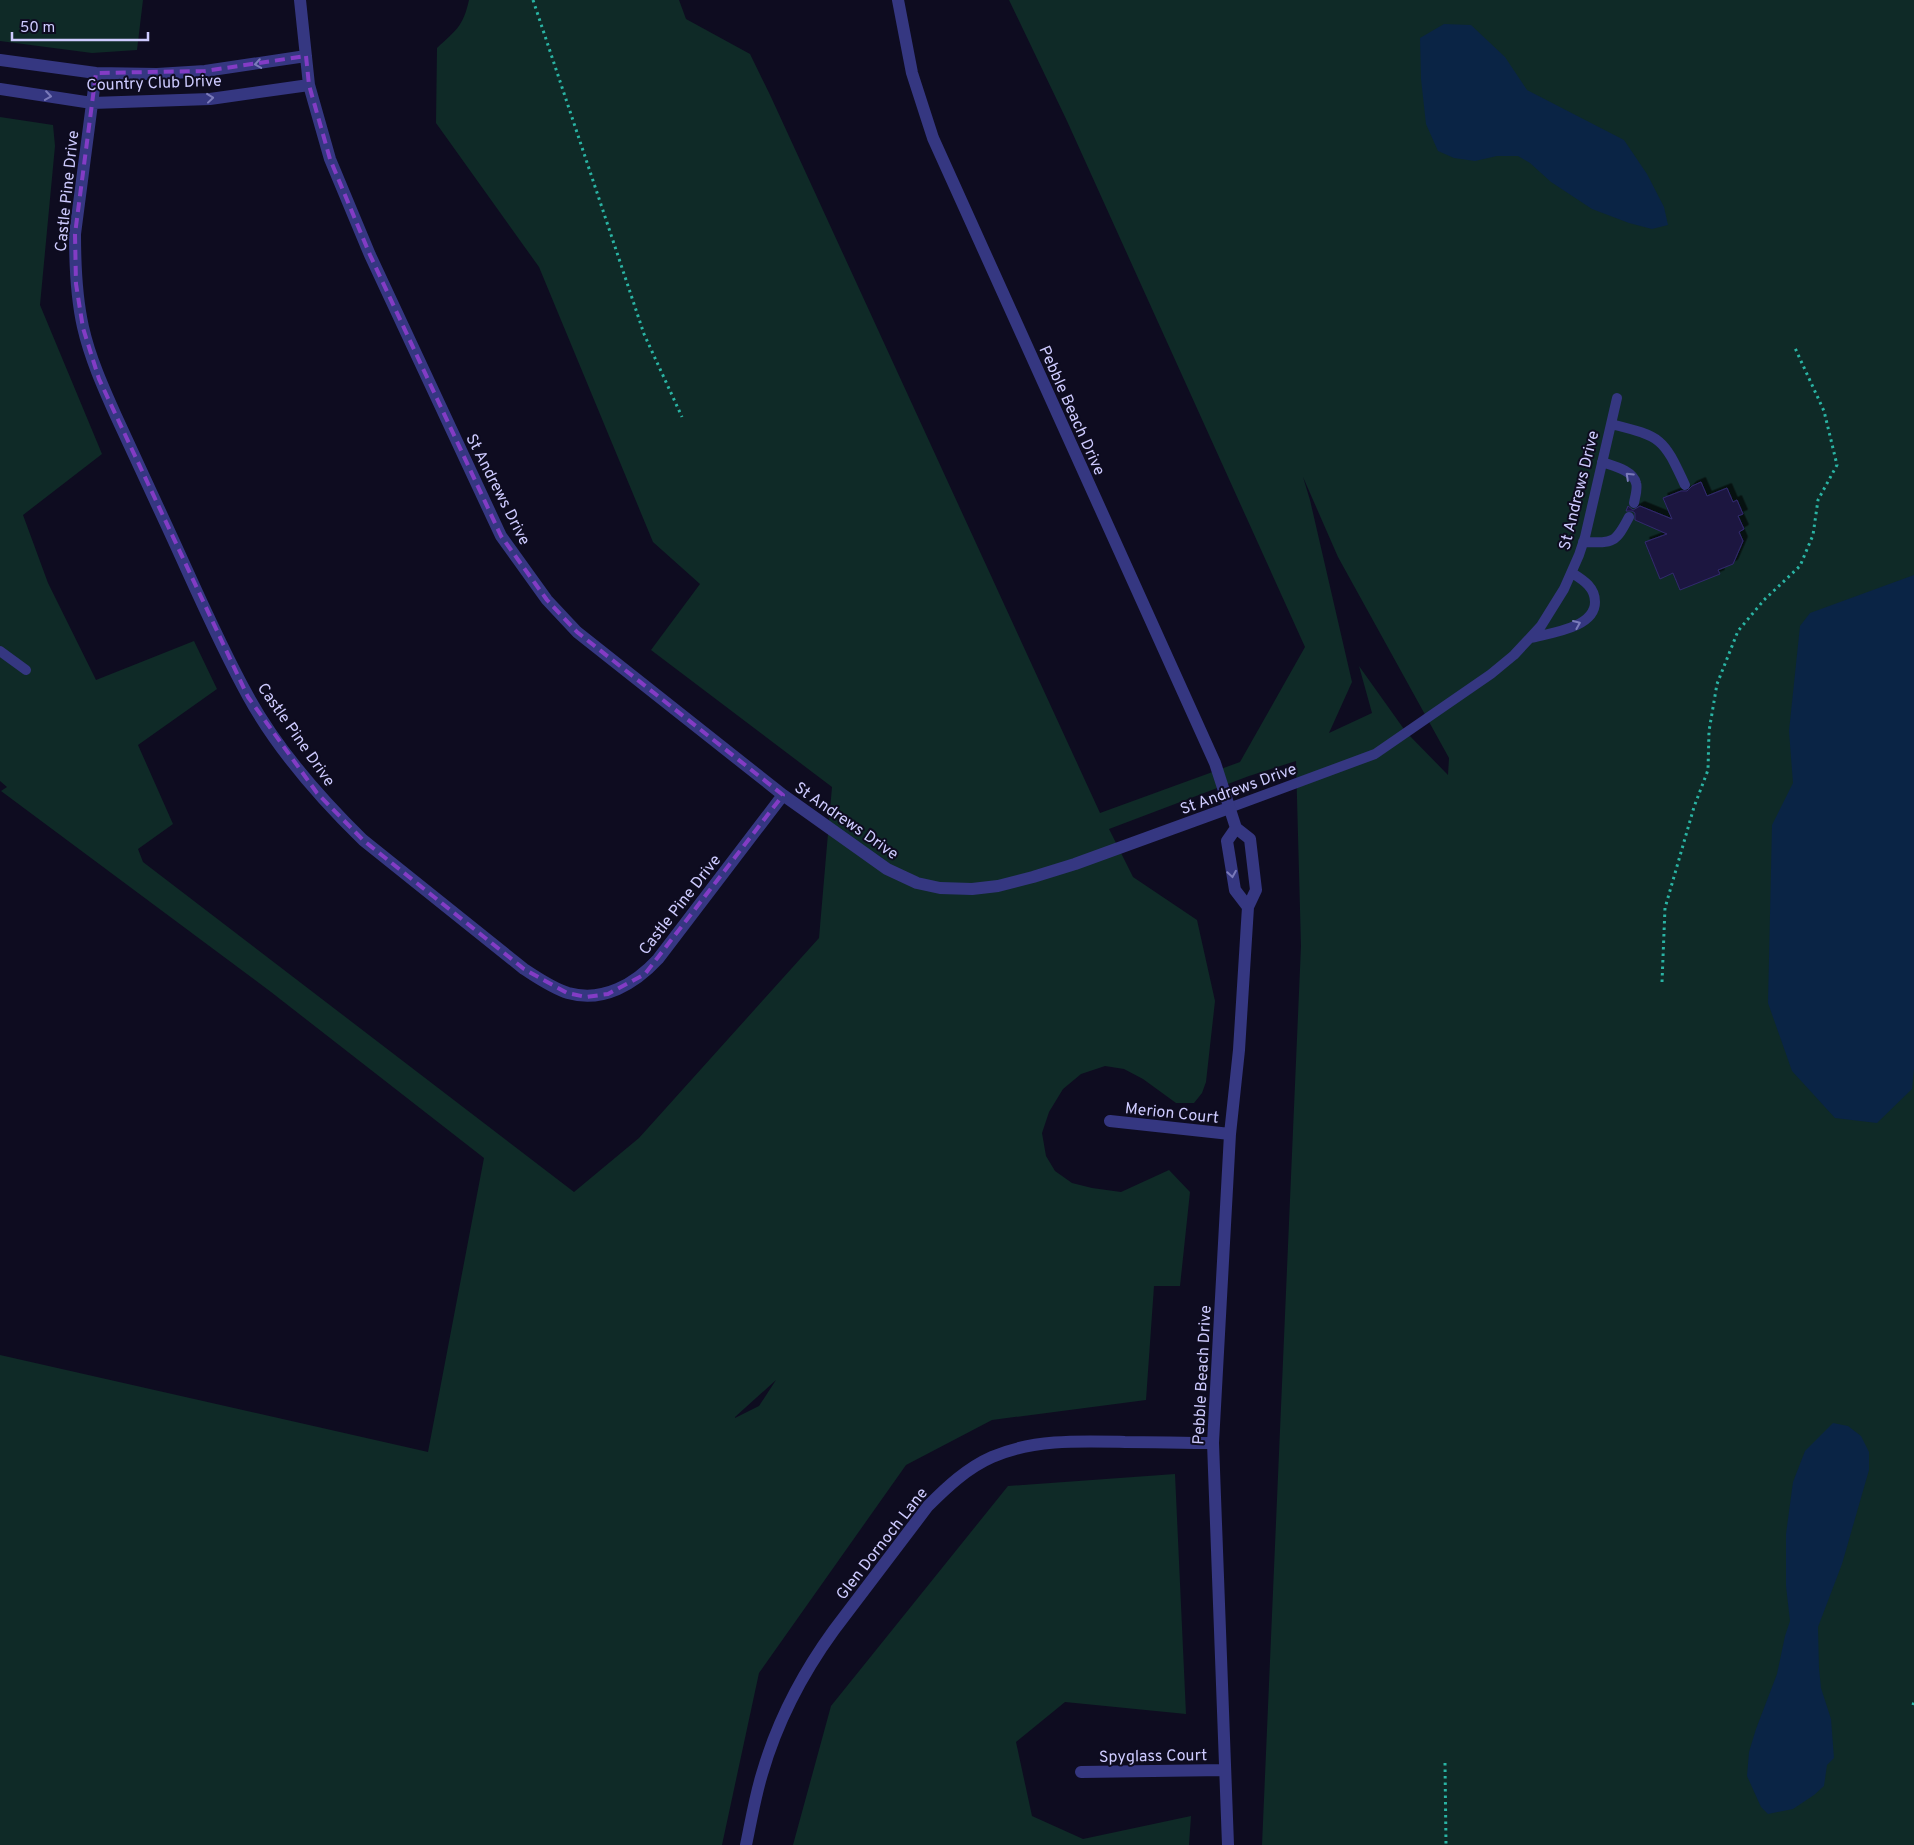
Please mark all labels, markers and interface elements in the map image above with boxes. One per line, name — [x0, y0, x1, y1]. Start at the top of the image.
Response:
scale bar — [12, 10, 149, 42]
text: 50 m — [20, 19, 55, 38]
one-way arrow — [253, 58, 262, 68]
street label: Country Club Drive — [86, 72, 222, 96]
one-way arrow — [45, 90, 53, 101]
one-way arrow — [206, 93, 214, 104]
street label: Castle Pine Drive — [52, 129, 84, 253]
street label: Pebble Beach Drive — [1034, 343, 1109, 479]
street label: St Andrews Drive — [1555, 429, 1604, 552]
street label: St Andrews Drive — [461, 431, 534, 549]
one-way arrow — [1626, 472, 1635, 481]
one-way arrow — [1572, 620, 1581, 631]
street label: Castle Pine Drive — [252, 679, 339, 791]
street label: St Andrews Drive — [1178, 760, 1300, 820]
street label: St Andrews Drive — [790, 778, 902, 865]
street label: Castle Pine Drive — [635, 851, 726, 959]
one-way arrow — [1226, 870, 1237, 878]
street label: Merion Court — [1124, 1099, 1220, 1129]
street label: Pebble Beach Drive — [1189, 1305, 1217, 1445]
street label: Glen Dornoch Lane — [832, 1484, 933, 1604]
street label: Spyglass Court — [1099, 1746, 1207, 1768]

